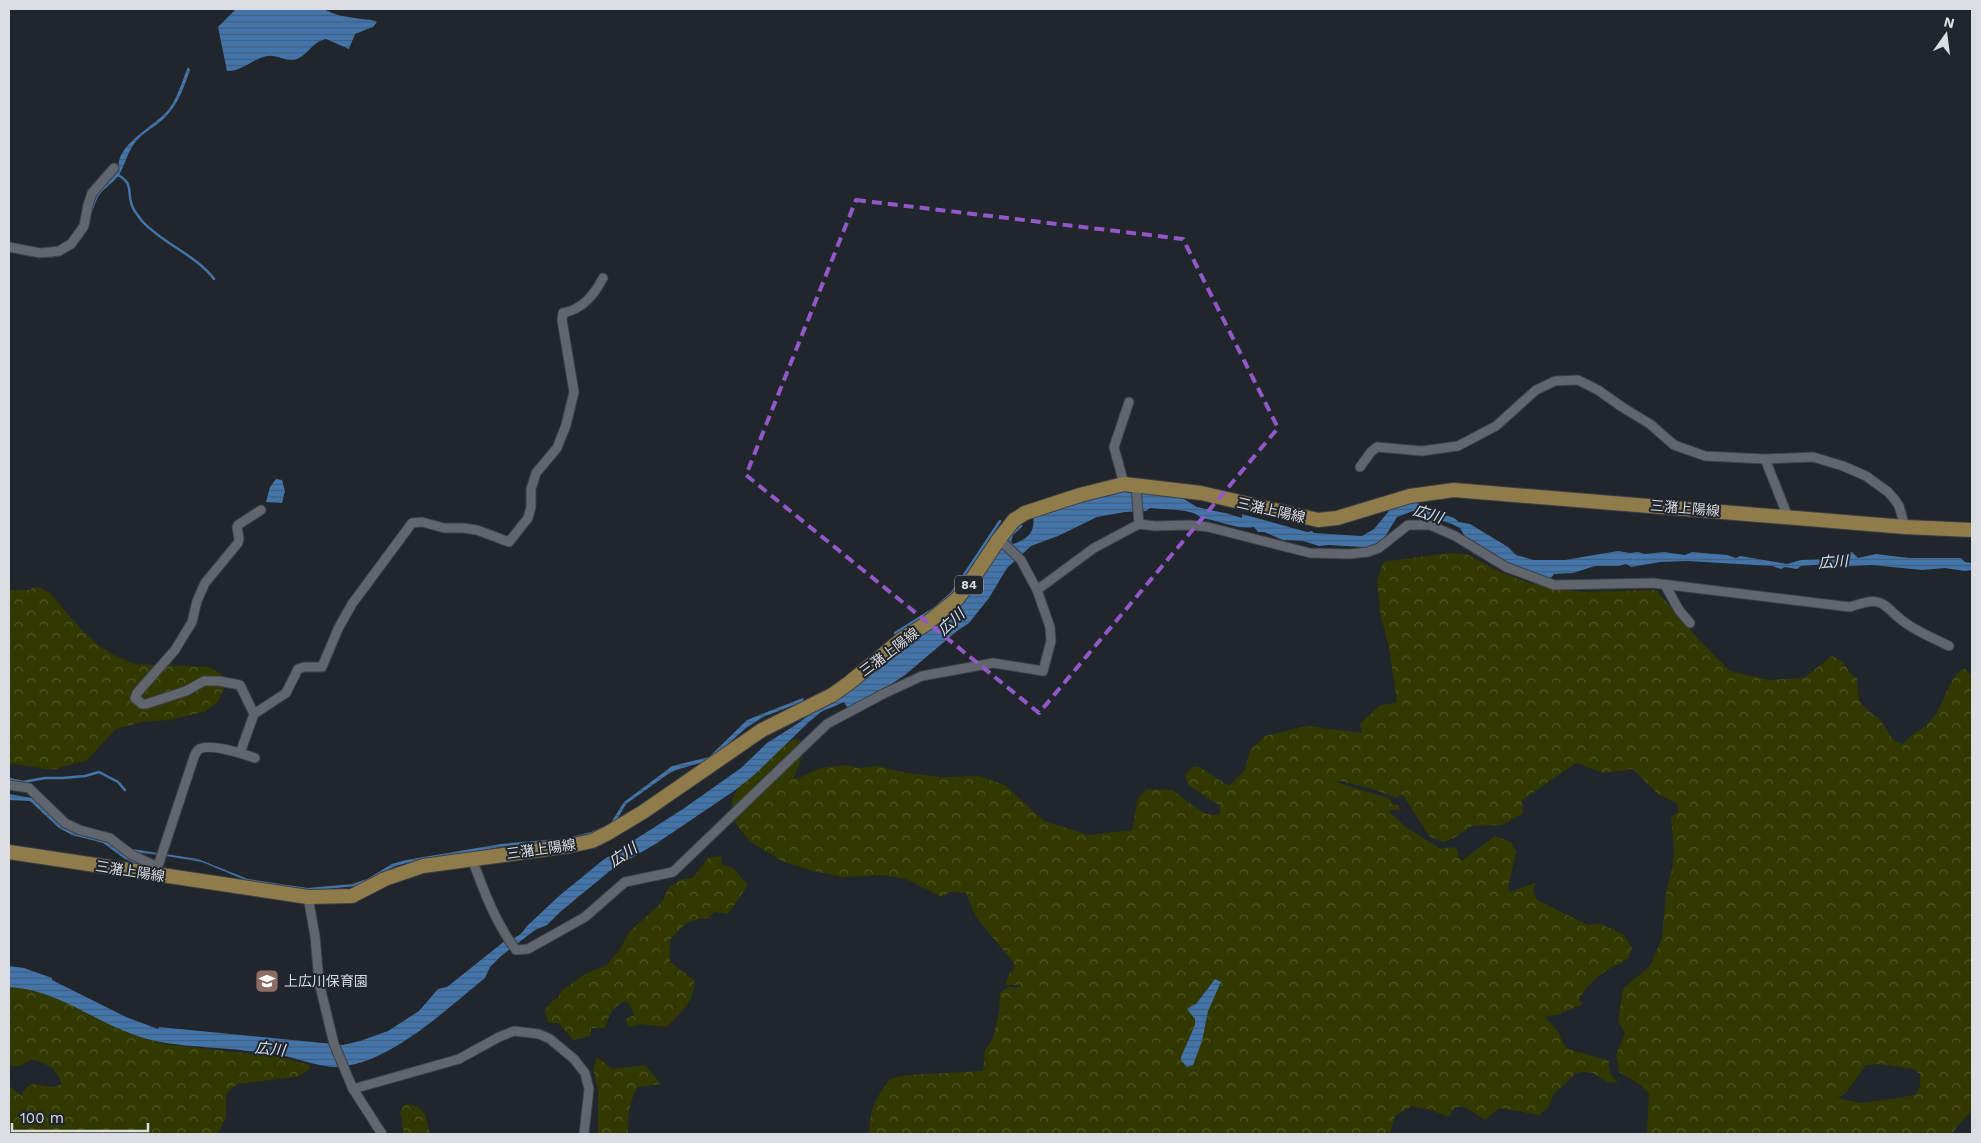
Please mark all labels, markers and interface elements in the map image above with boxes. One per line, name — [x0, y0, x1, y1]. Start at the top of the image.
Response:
north arrow — [1921, 10, 1971, 60]
text: N — [1942, 13, 1956, 31]
street label: 三潴上陽線 — [1235, 494, 1307, 526]
street label: 三潴上陽線 — [1649, 497, 1721, 519]
water label: 広川 — [1411, 501, 1447, 528]
water label: 広川 — [1817, 552, 1851, 572]
road number: 84 — [955, 576, 983, 594]
water label: 広川 — [934, 604, 970, 639]
street label: 三潴上陽線 — [856, 625, 922, 679]
street label: 三潴上陽線 — [505, 836, 577, 862]
water label: 広川 — [606, 838, 642, 871]
street label: 三潴上陽線 — [94, 858, 166, 884]
school or university icon: 上広川保育園 — [254, 968, 280, 994]
place label: 上広川保育園 — [284, 973, 368, 989]
water label: 広川 — [254, 1038, 288, 1060]
scale bar — [12, 1100, 149, 1132]
text: 100 m — [20, 1109, 64, 1127]

